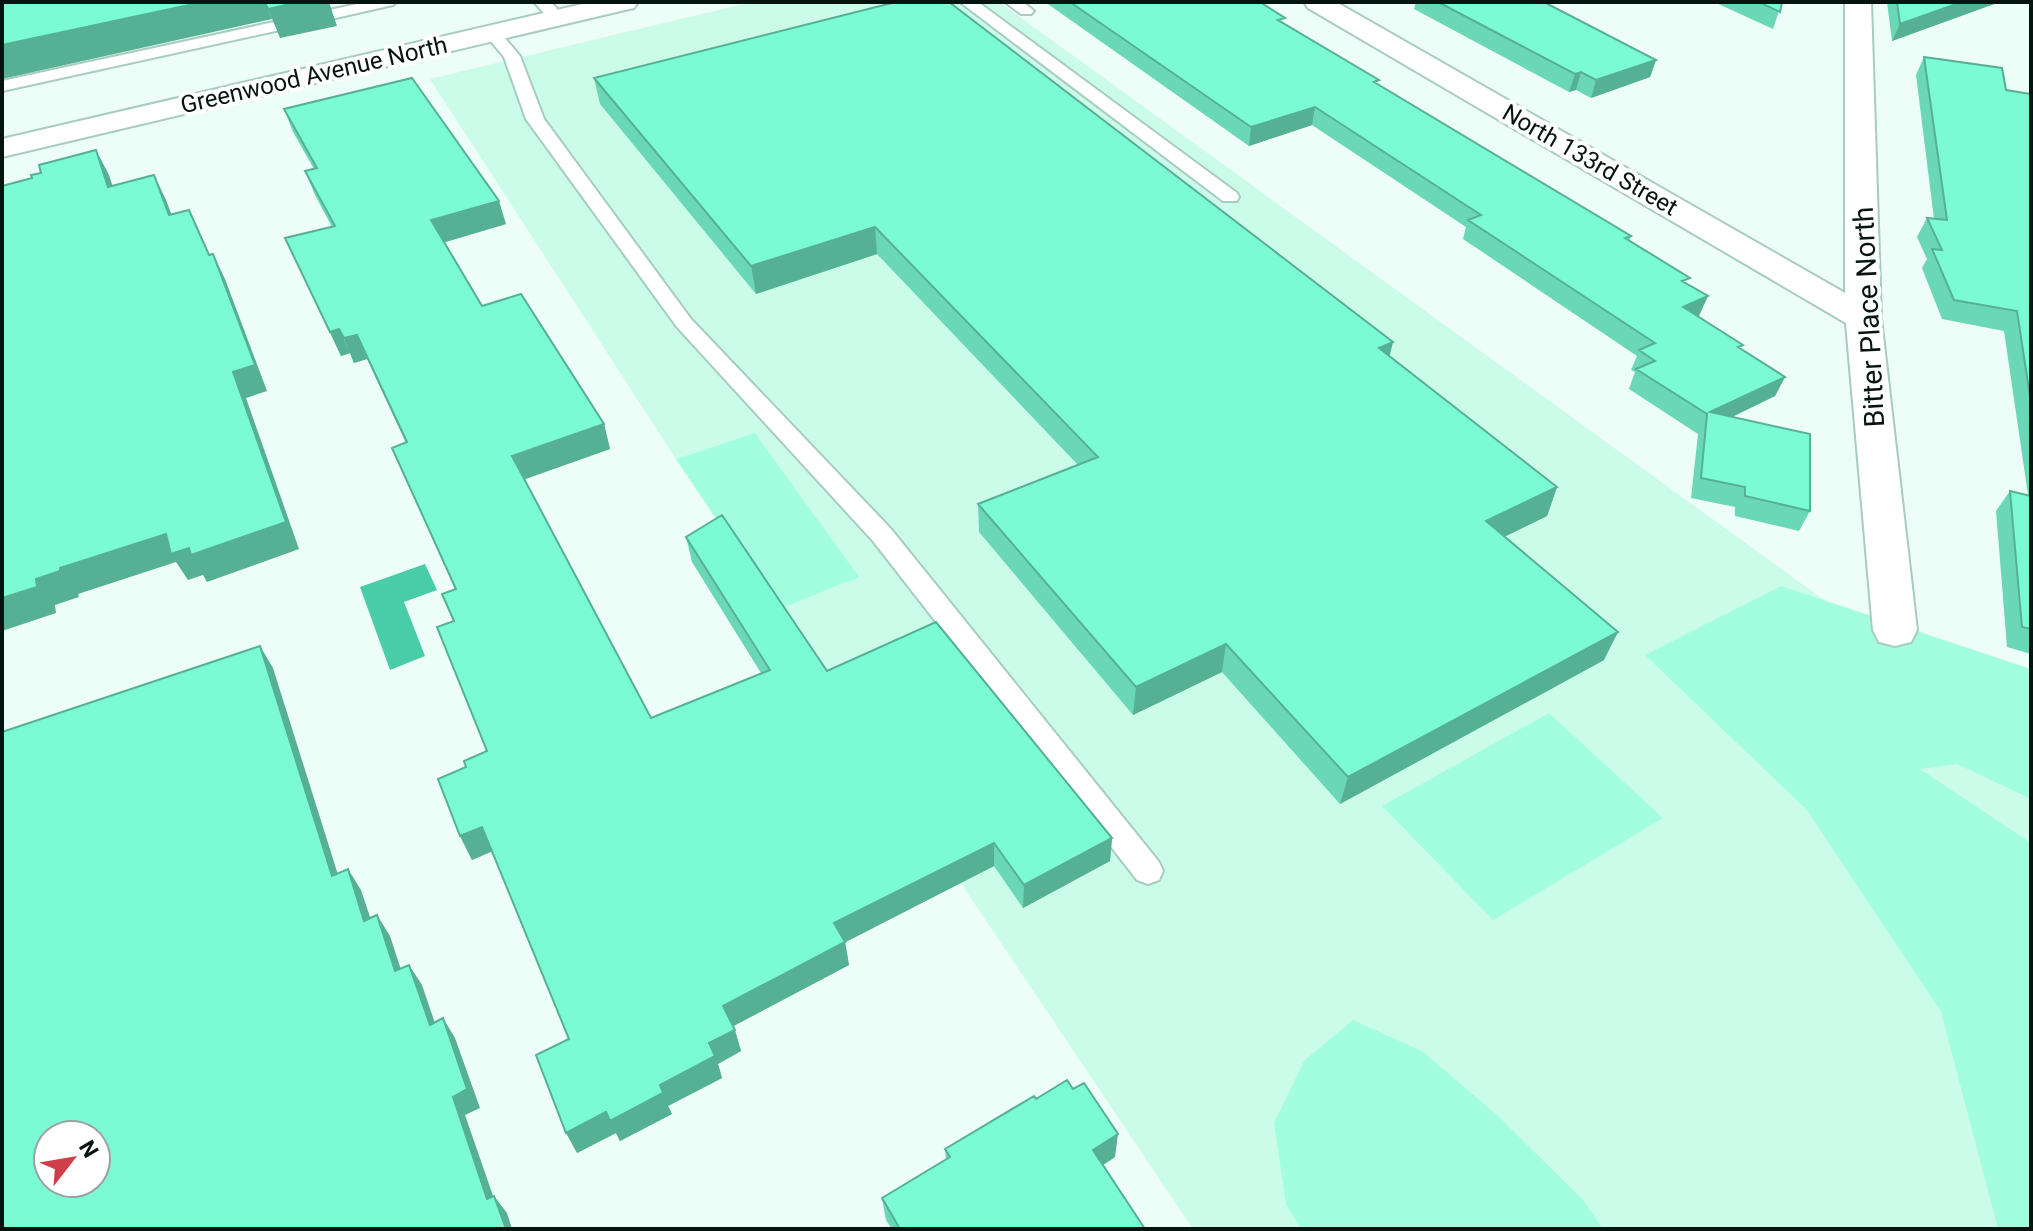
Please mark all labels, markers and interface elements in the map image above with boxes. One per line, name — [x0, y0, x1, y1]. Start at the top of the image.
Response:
street label: Greenwood Avenue North — [178, 31, 450, 119]
street label: North 133rd Street — [1497, 98, 1683, 222]
street label: Bitter Place North — [1847, 206, 1891, 428]
north arrow — [32, 1119, 112, 1199]
text: N — [74, 1136, 103, 1162]

